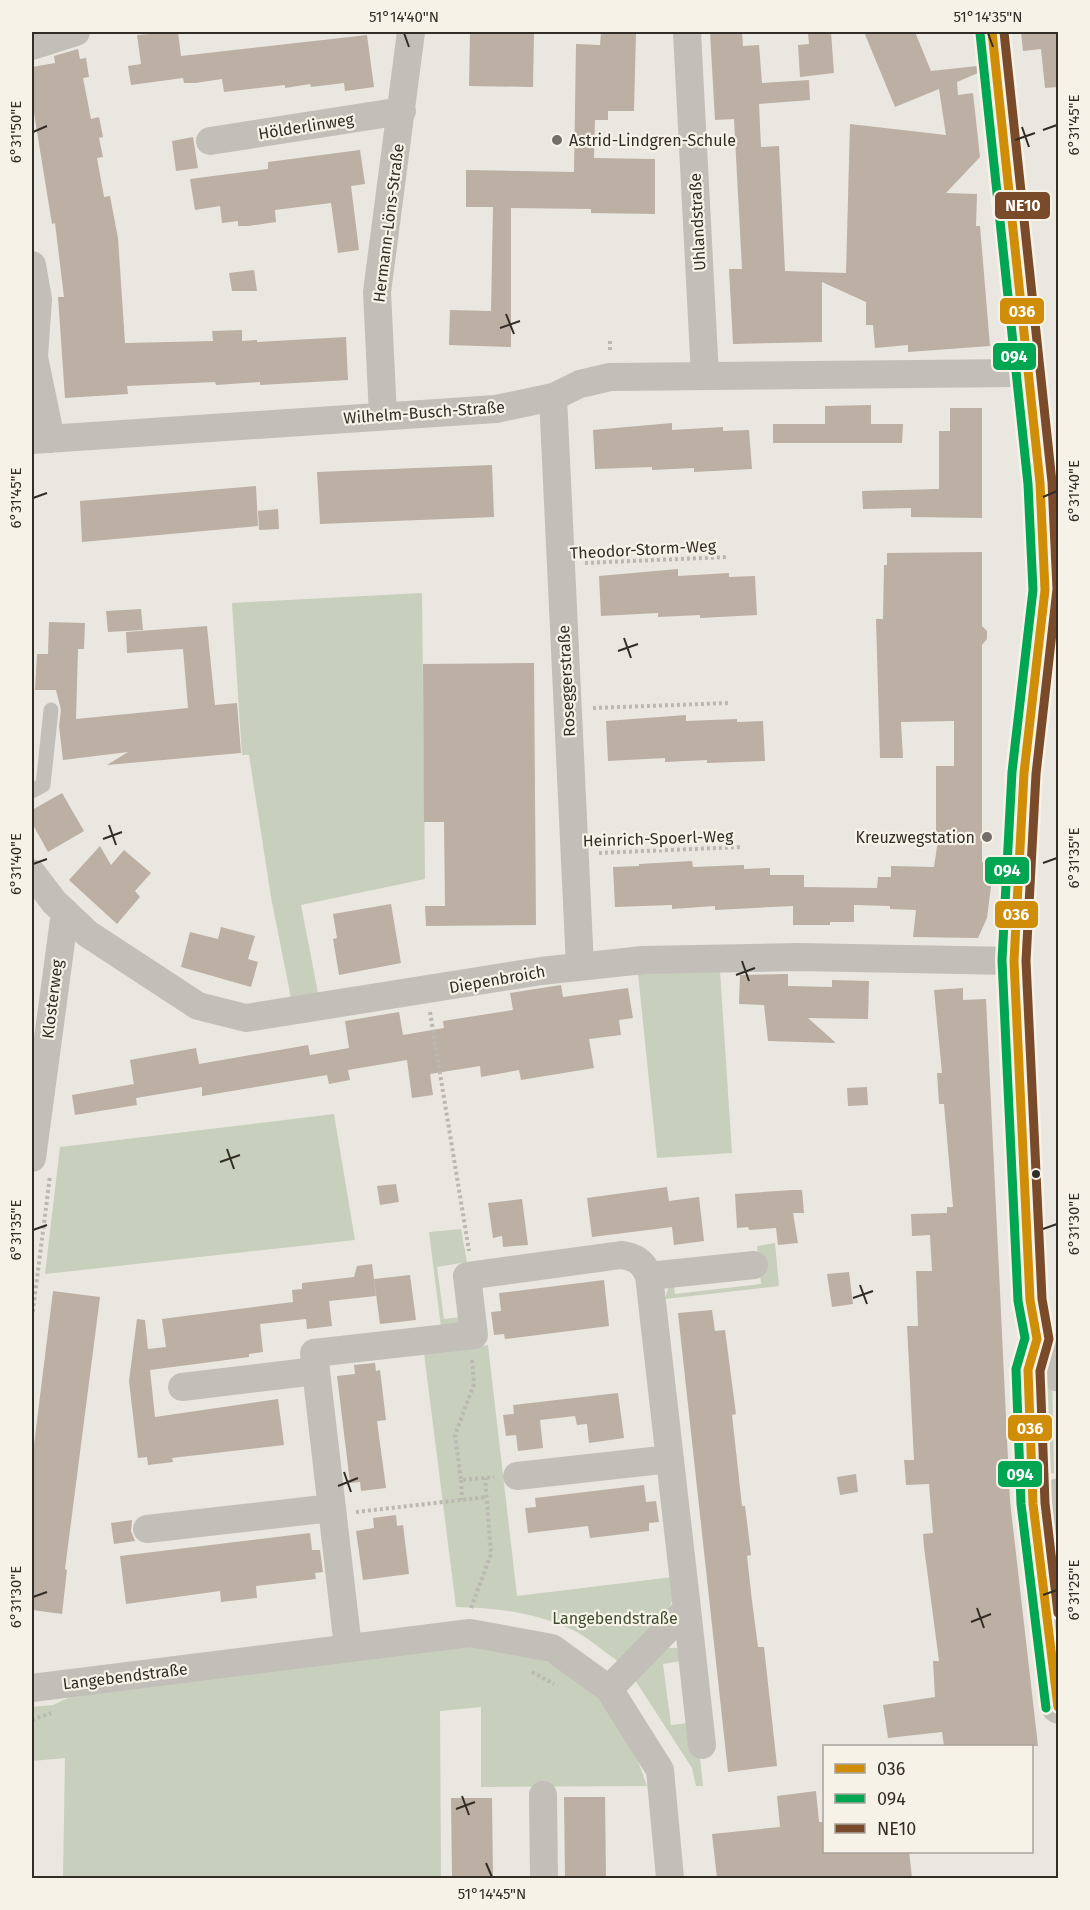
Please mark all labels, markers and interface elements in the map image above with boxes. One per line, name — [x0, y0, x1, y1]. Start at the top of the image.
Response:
text: 51°14'40"N — [369, 8, 439, 26]
text: 51°14'35"N — [954, 8, 1022, 26]
text: 6°31'45"E — [1065, 95, 1083, 155]
text: 6°31'50"E — [7, 101, 25, 163]
street label: Hölderlinweg — [257, 109, 356, 143]
place label: Astrid-Lindgren-Schule — [569, 131, 736, 150]
marker: Astrid-Lindgren-Schule — [550, 133, 564, 147]
street label: Hermann-Löns-Straße — [369, 143, 408, 304]
street label: Uhlandstraße — [685, 173, 710, 271]
line badge: NE10 — [994, 191, 1051, 220]
text: NE10 — [1005, 196, 1041, 215]
line badge: 036 — [999, 297, 1045, 325]
text: 036 — [1009, 302, 1035, 321]
line badge: 094 — [992, 342, 1037, 371]
text: 094 — [1000, 347, 1028, 366]
street label: Wilhelm-Busch-Straße — [343, 397, 505, 428]
text: 6°31'40"E — [1065, 460, 1083, 522]
text: 6°31'45"E — [7, 468, 25, 528]
street label: Theodor-Storm-Weg — [570, 536, 717, 563]
street label: Roseggerstraße — [554, 625, 579, 737]
street label: Heinrich-Spoerl-Weg — [582, 826, 734, 851]
text: 6°31'35"E — [1065, 827, 1083, 889]
place label: Kreuzwegstation — [856, 828, 975, 847]
marker: Kreuzwegstation — [980, 830, 994, 844]
text: 6°31'40"E — [7, 833, 25, 895]
line badge: 094 — [984, 856, 1030, 885]
text: 094 — [993, 861, 1021, 880]
line badge: 036 — [994, 900, 1039, 929]
text: 036 — [1003, 905, 1029, 924]
street label: Klosterweg — [38, 958, 67, 1040]
street label: Diepenbroich — [448, 962, 547, 997]
unlabelled marker — [1030, 1168, 1042, 1180]
text: 6°31'30"E — [1065, 1193, 1083, 1255]
text: 6°31'35"E — [7, 1199, 25, 1261]
line badge: 036 — [1007, 1414, 1053, 1442]
text: 036 — [1017, 1419, 1043, 1438]
line badge: 094 — [997, 1460, 1043, 1488]
text: 094 — [1006, 1465, 1034, 1484]
text: 6°31'25"E — [1065, 1559, 1083, 1621]
text: 6°31'30"E — [7, 1566, 25, 1628]
park label: Langebendstraße — [552, 1609, 678, 1628]
street label: Langebendstraße — [62, 1659, 189, 1694]
legend — [823, 1745, 1033, 1853]
text: 036 — [877, 1758, 905, 1780]
text: 094 — [877, 1788, 906, 1810]
text: NE10 — [877, 1818, 916, 1840]
text: 51°14'45"N — [458, 1885, 526, 1903]

